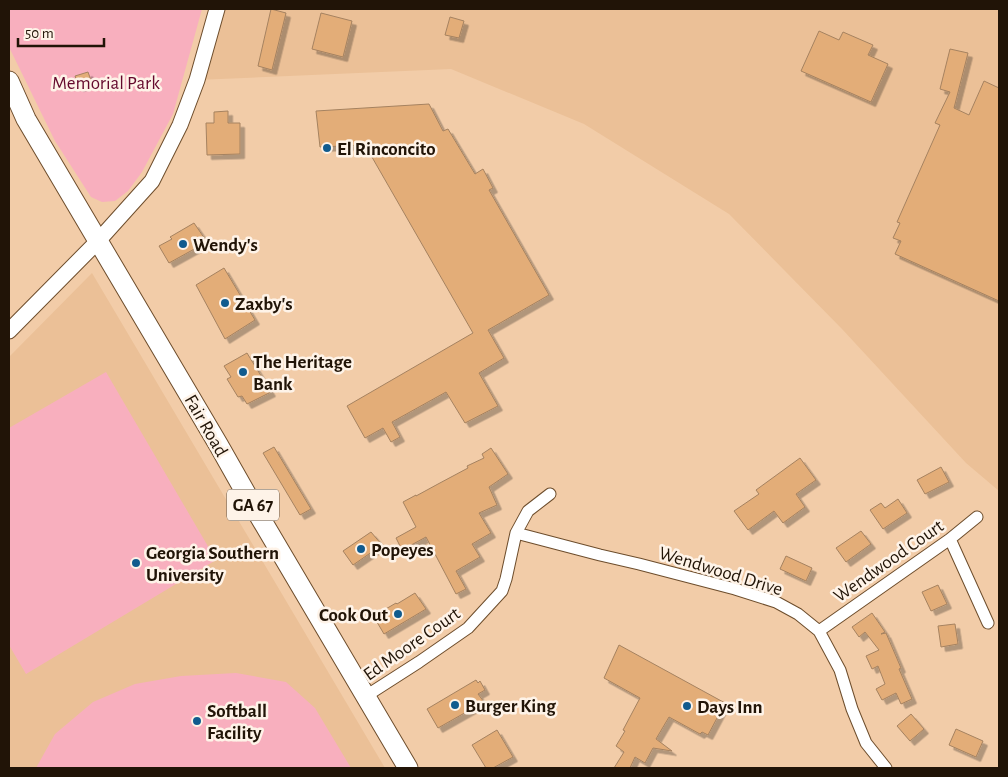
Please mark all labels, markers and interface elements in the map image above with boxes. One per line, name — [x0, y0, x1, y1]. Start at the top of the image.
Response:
scale bar — [18, 15, 104, 47]
text: 50 m — [25, 26, 54, 41]
park label: Memorial Park — [52, 74, 160, 93]
place label: El Rinconcito — [337, 140, 436, 159]
marker: El Rinconcito — [321, 142, 333, 154]
place label: Wendy's — [193, 236, 258, 255]
marker: Wendy's — [177, 238, 189, 250]
place label: Zaxby's — [235, 295, 293, 314]
marker: Zaxby's — [219, 297, 231, 309]
place label: The Heritage Bank — [253, 353, 352, 394]
marker: The Heritage Bank — [237, 366, 249, 378]
street label: Fair Road — [180, 391, 231, 460]
road number: GA 67 — [227, 490, 279, 520]
street label: Wendwood Court — [830, 516, 947, 606]
place label: Popeyes — [371, 541, 434, 560]
marker: Popeyes — [355, 543, 367, 555]
place label: Georgia Southern University — [146, 544, 279, 585]
street label: Wendwood Drive — [656, 544, 785, 599]
marker: Georgia Southern University — [130, 557, 142, 569]
street label: Ed Moore Court — [360, 604, 464, 684]
place label: Cook Out — [319, 606, 389, 625]
marker: Cook Out — [392, 608, 404, 620]
place label: Burger King — [465, 697, 556, 716]
place label: Days Inn — [697, 698, 763, 717]
marker: Burger King — [449, 699, 461, 711]
marker: Days Inn — [681, 700, 693, 712]
place label: Softball Facility — [207, 702, 267, 743]
marker: Softball Facility — [191, 715, 203, 727]

